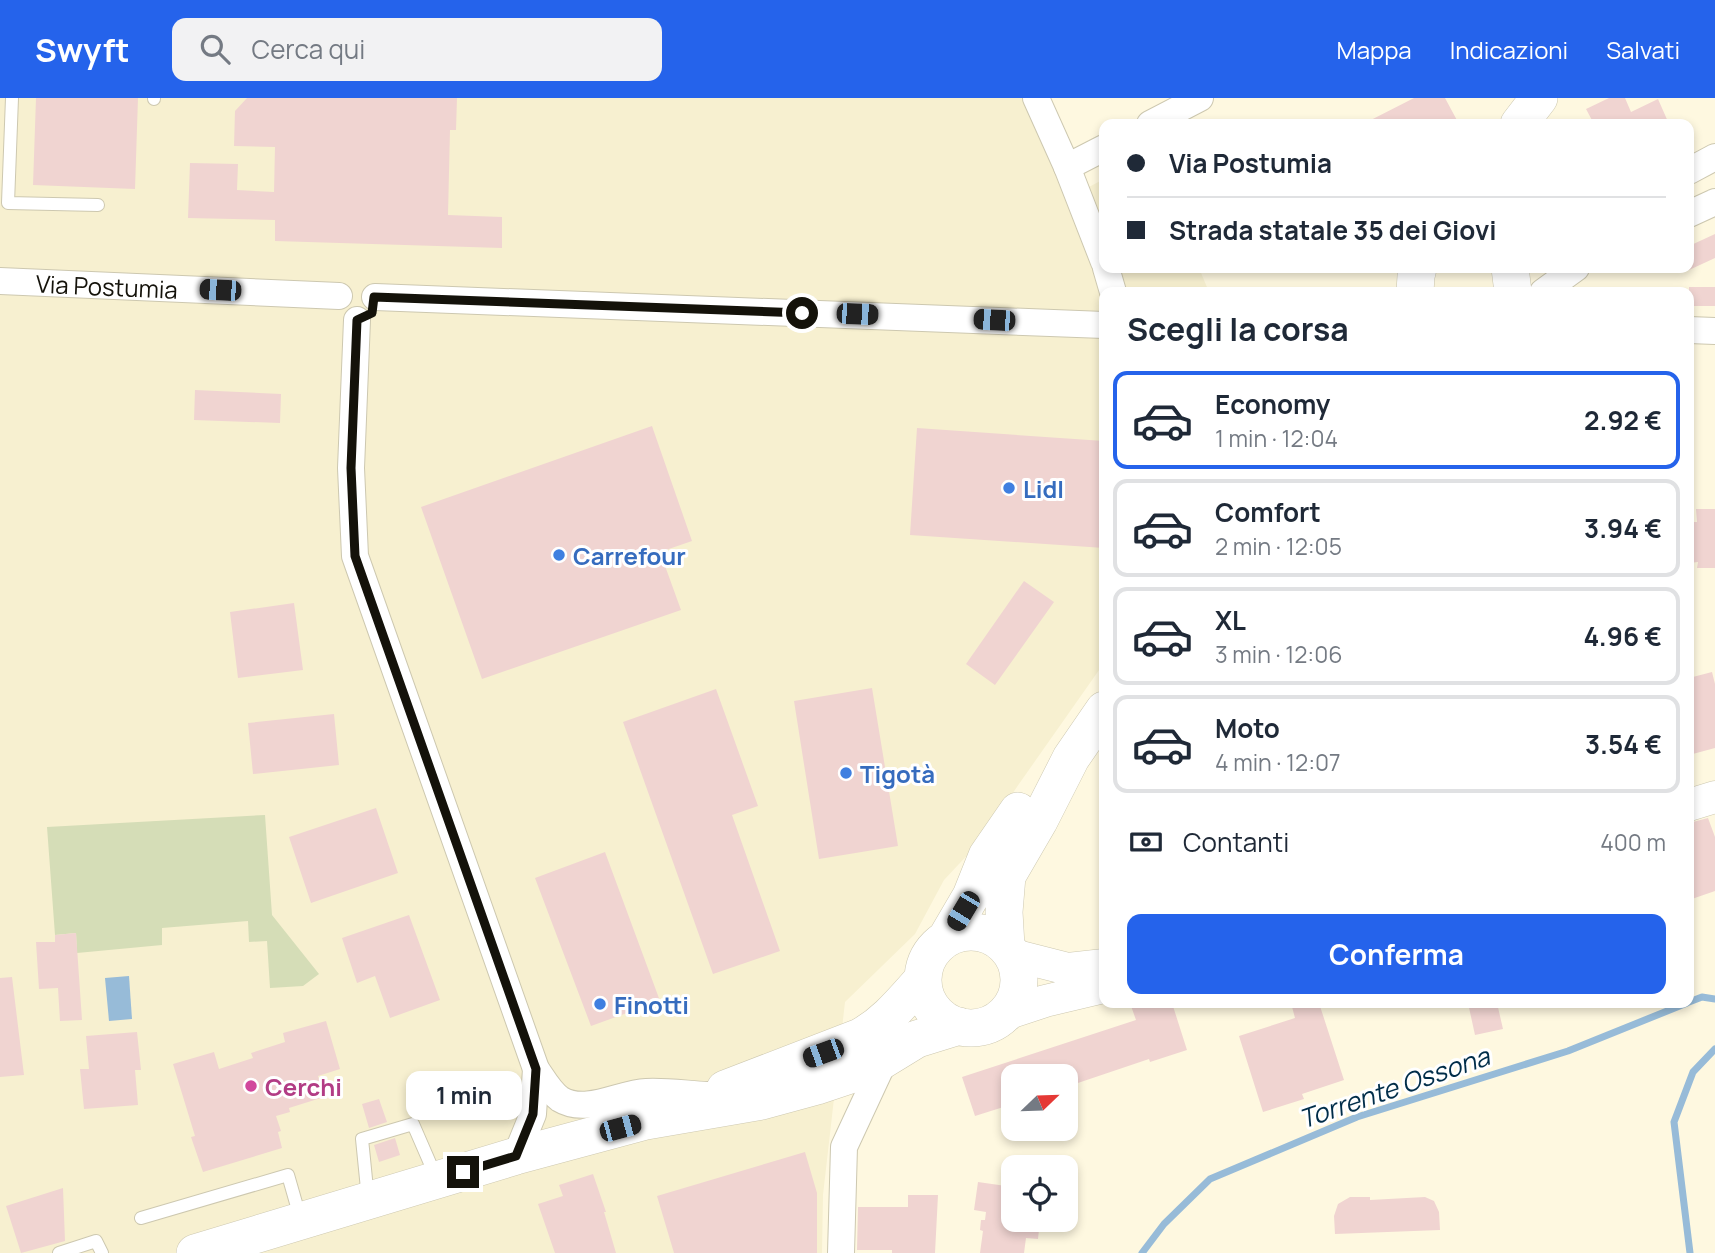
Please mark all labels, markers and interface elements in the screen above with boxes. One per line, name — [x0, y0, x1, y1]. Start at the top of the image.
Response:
search box — [172, 18, 662, 81]
text: Swyft — [35, 27, 130, 72]
icon: search — [196, 30, 234, 68]
text: Cerca qui — [252, 31, 365, 67]
text: Mappa — [1336, 33, 1412, 66]
text: Indicazioni — [1450, 33, 1568, 66]
text: Salvati — [1606, 33, 1680, 66]
text: Via Postumia — [1169, 145, 1332, 181]
text: Strada statale 35 dei Giovi — [1169, 212, 1497, 248]
street label: Via Postumia — [35, 266, 179, 305]
car — [199, 278, 242, 302]
route start — [786, 297, 818, 329]
car — [836, 303, 879, 325]
text: Scegli la corsa — [1127, 307, 1349, 351]
car — [973, 308, 1016, 332]
text: Economy — [1215, 386, 1330, 422]
icon: car — [1131, 389, 1194, 452]
text: 2.92 € — [1584, 402, 1662, 438]
text: 1 min · 12:04 — [1215, 422, 1338, 454]
place label: Lidl — [1023, 472, 1064, 505]
marker: Lidl — [1001, 480, 1017, 496]
text: Comfort — [1215, 494, 1321, 530]
icon: car — [1131, 497, 1194, 560]
text: 3.94 € — [1584, 510, 1662, 546]
text: 2 min · 12:05 — [1215, 530, 1342, 562]
place label: Carrefour — [573, 539, 686, 572]
marker: Carrefour — [551, 547, 567, 563]
text: XL — [1215, 602, 1246, 638]
icon: car — [1131, 605, 1194, 668]
text: 4.96 € — [1584, 618, 1662, 654]
text: 3 min · 12:06 — [1215, 638, 1343, 670]
text: Moto — [1215, 710, 1280, 746]
icon: car — [1131, 713, 1194, 776]
text: 3.54 € — [1585, 726, 1662, 762]
text: 4 min · 12:07 — [1215, 746, 1341, 778]
place label: Tigotà — [860, 757, 935, 790]
marker: Tigotà — [838, 765, 854, 781]
icon: cash — [1127, 823, 1165, 861]
text: Contanti — [1183, 824, 1289, 860]
text: 400 m — [1600, 826, 1666, 858]
car — [944, 888, 983, 934]
button: Conferma — [1127, 914, 1666, 994]
place label: Finotti — [614, 988, 689, 1021]
marker: Finotti — [592, 996, 608, 1012]
car — [800, 1036, 847, 1070]
water label: Torrente Ossona — [1294, 1037, 1496, 1136]
north arrow — [1001, 1064, 1078, 1141]
map controls — [1001, 1064, 1078, 1232]
place label: Cerchi — [265, 1070, 342, 1103]
callout: 1 min — [405, 1070, 521, 1119]
marker: Cerchi — [243, 1078, 259, 1094]
text: 1 min — [436, 1079, 492, 1111]
car — [597, 1112, 644, 1144]
button: locate — [1001, 1155, 1078, 1232]
route end — [447, 1156, 479, 1188]

